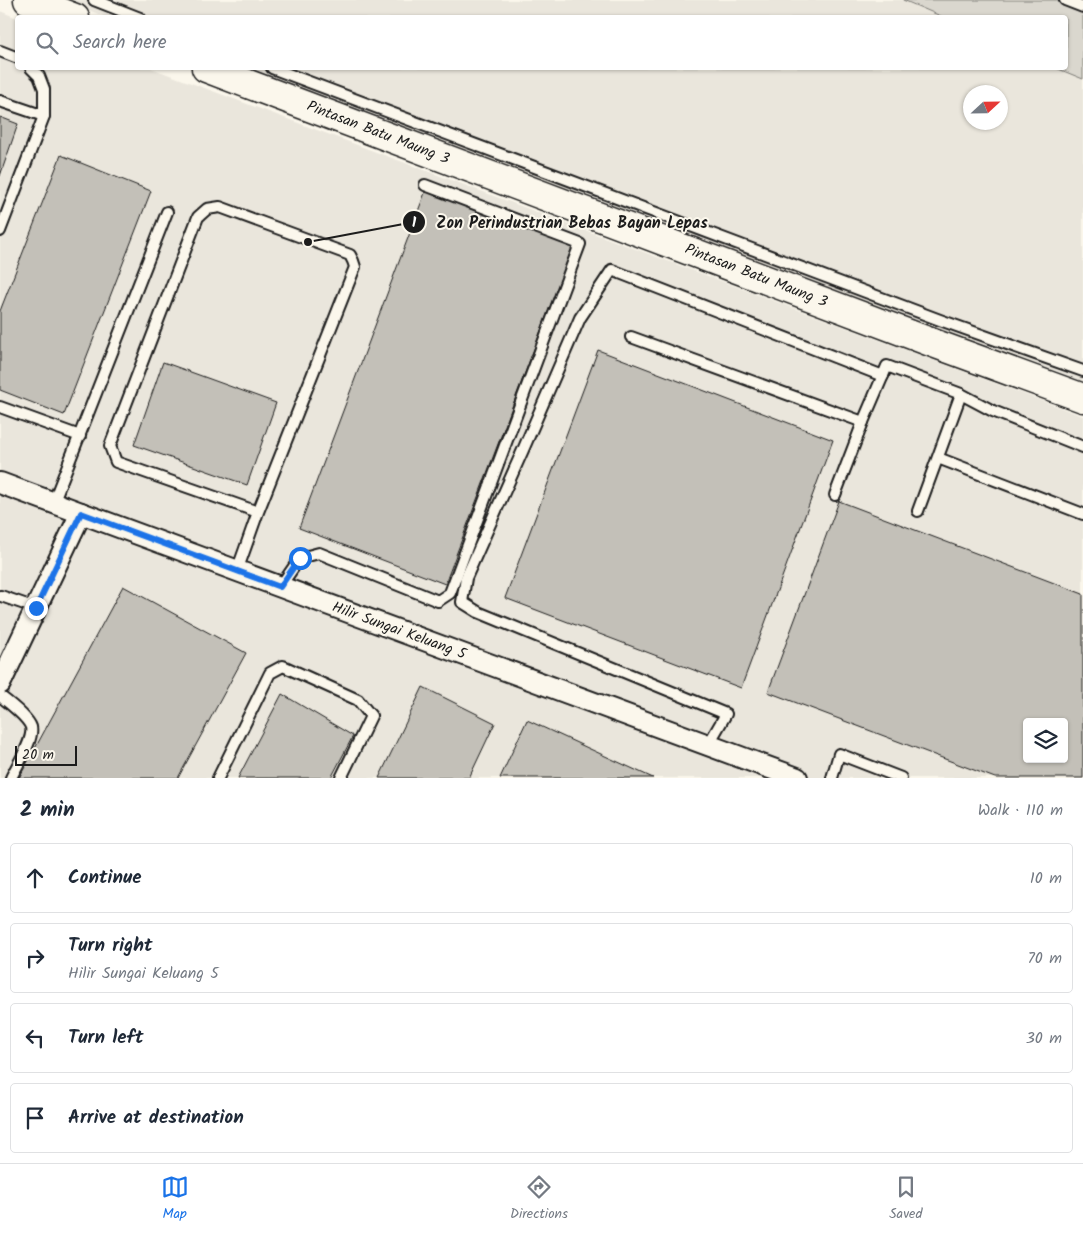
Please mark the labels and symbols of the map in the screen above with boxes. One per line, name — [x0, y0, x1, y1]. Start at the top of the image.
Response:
north arrow — [963, 85, 1008, 130]
street label: Pintasan Batu Maung 3 — [303, 95, 453, 171]
callout: Zon Perindustrian Bebas Bayan Lepas — [402, 207, 718, 238]
text: 1 — [412, 211, 417, 235]
text: Zon Perindustrian Bebas Bayan Lepas — [436, 211, 708, 236]
street label: Pintasan Batu Maung 3 — [681, 238, 831, 314]
route start — [289, 547, 312, 570]
street label: Hilir Sungai Keluang 5 — [328, 596, 470, 667]
route end — [25, 597, 48, 620]
scale bar — [15, 743, 78, 766]

